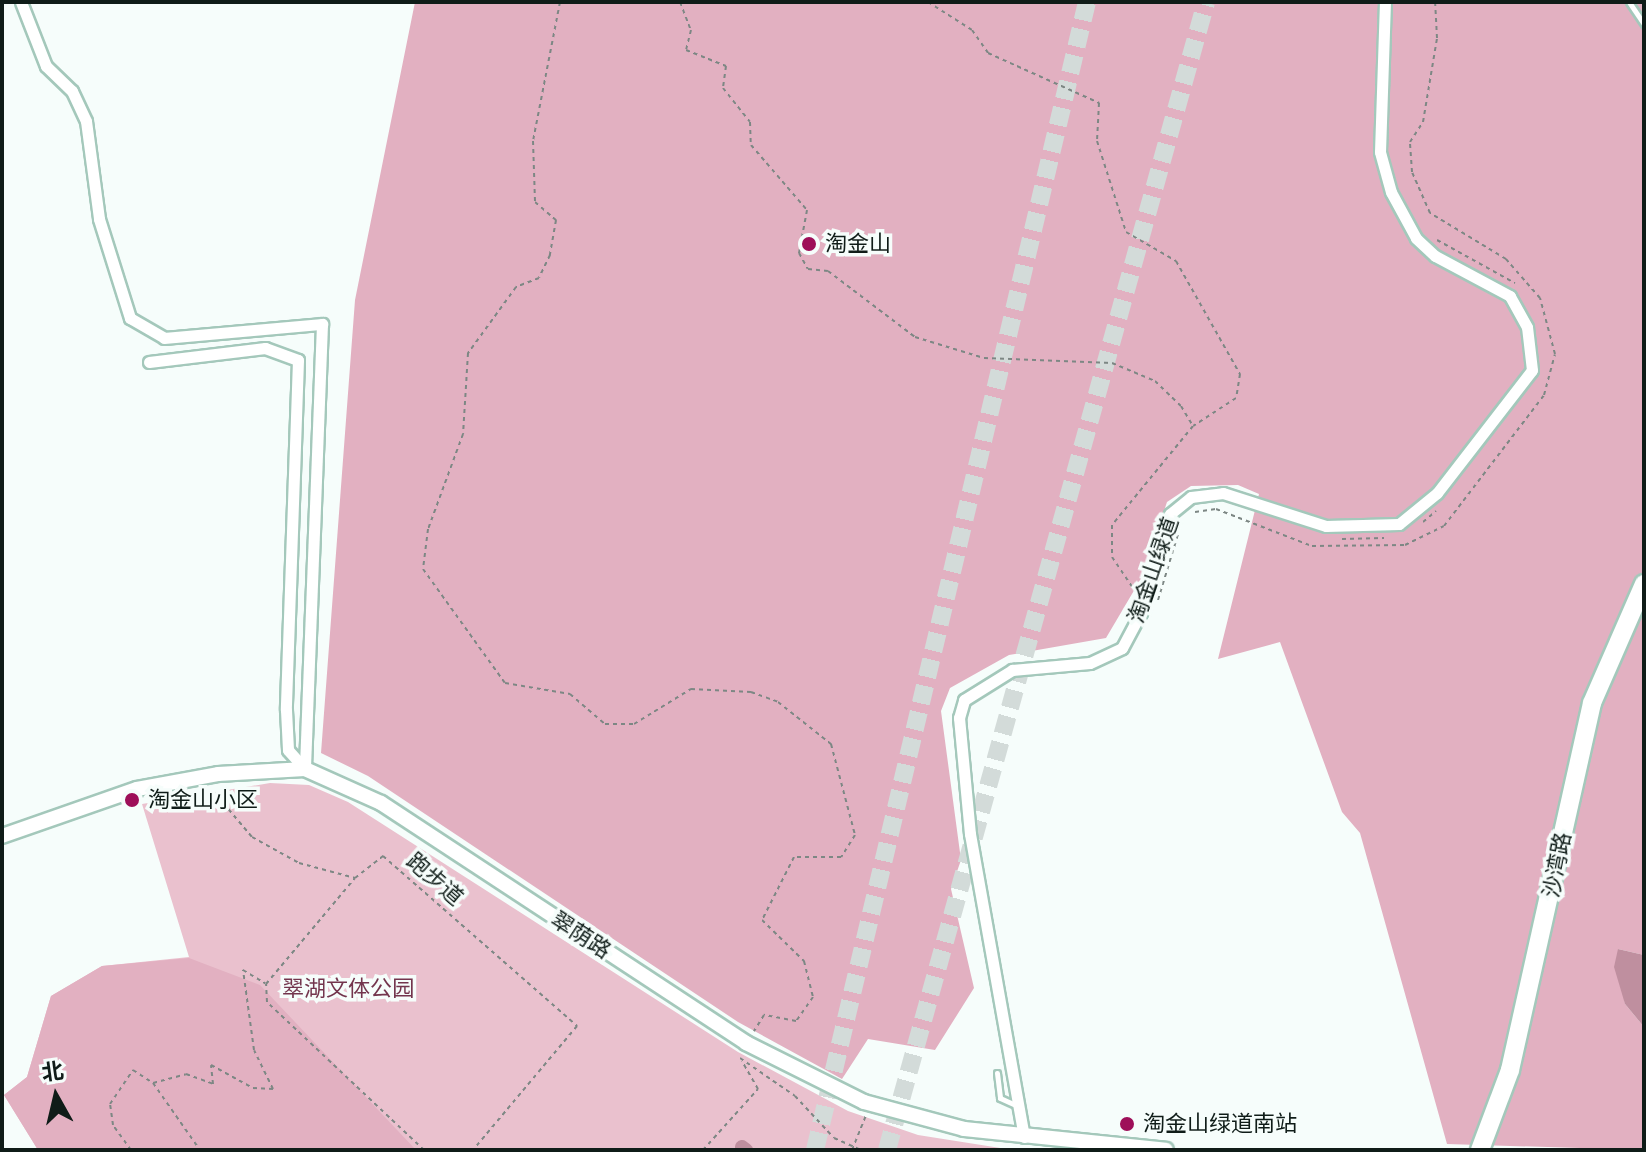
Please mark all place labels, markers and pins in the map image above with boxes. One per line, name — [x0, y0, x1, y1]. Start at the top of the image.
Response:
place label: 淘金山 — [825, 231, 891, 257]
marker: 淘金山 — [800, 235, 818, 253]
place label: 淘金山小区 — [148, 787, 258, 813]
marker: 淘金山小区 — [123, 791, 141, 809]
place label: 淘金山绿道南站 — [1143, 1111, 1297, 1137]
marker: 淘金山绿道南站 — [1118, 1115, 1136, 1133]

